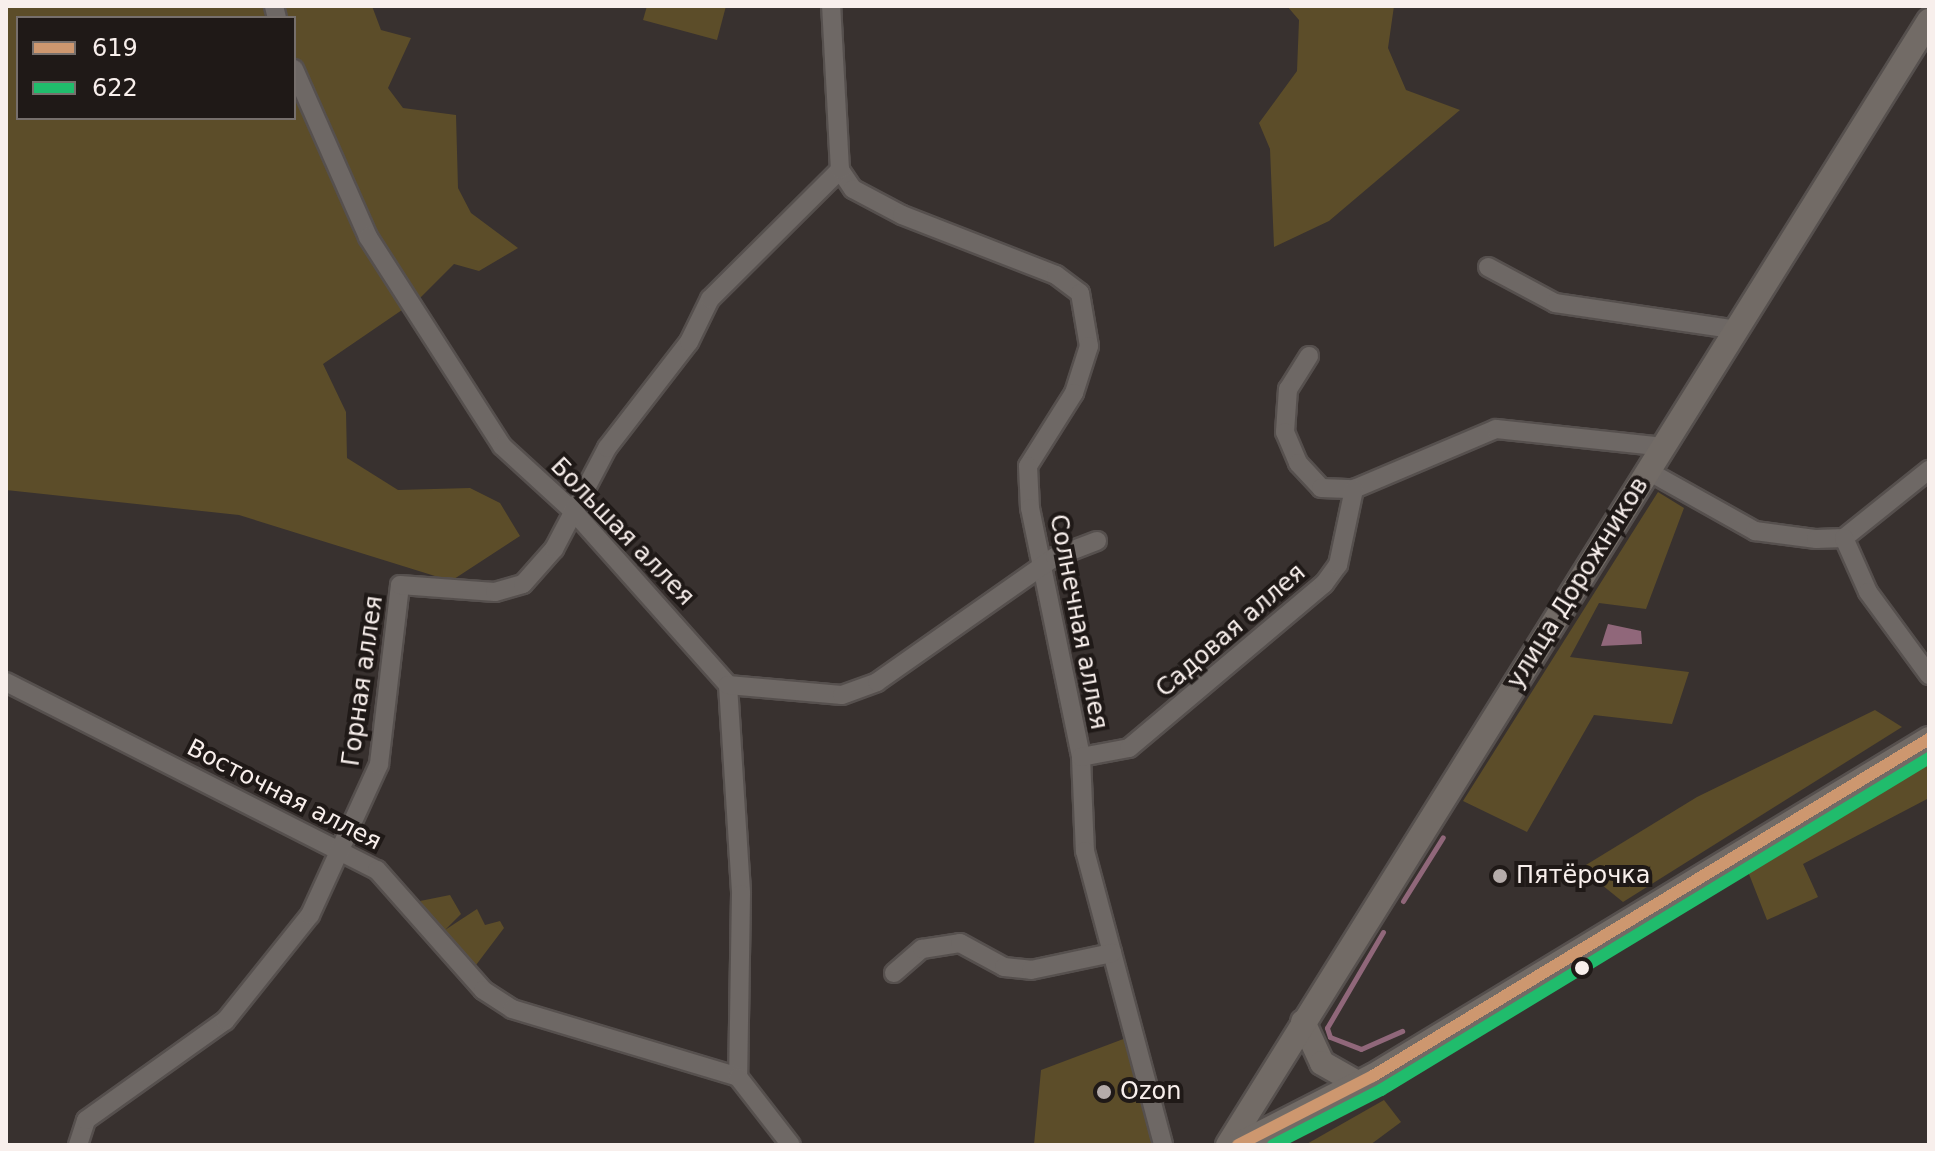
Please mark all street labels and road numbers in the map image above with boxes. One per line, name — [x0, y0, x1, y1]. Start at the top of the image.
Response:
street label: Большая аллея — [544, 452, 700, 612]
street label: улица Дорожников — [1501, 472, 1655, 694]
street label: Солнечная аллея — [1043, 512, 1113, 732]
street label: Садовая аллея — [1151, 558, 1311, 704]
street label: Горная аллея — [337, 594, 389, 768]
street label: Восточная аллея — [182, 734, 386, 856]

